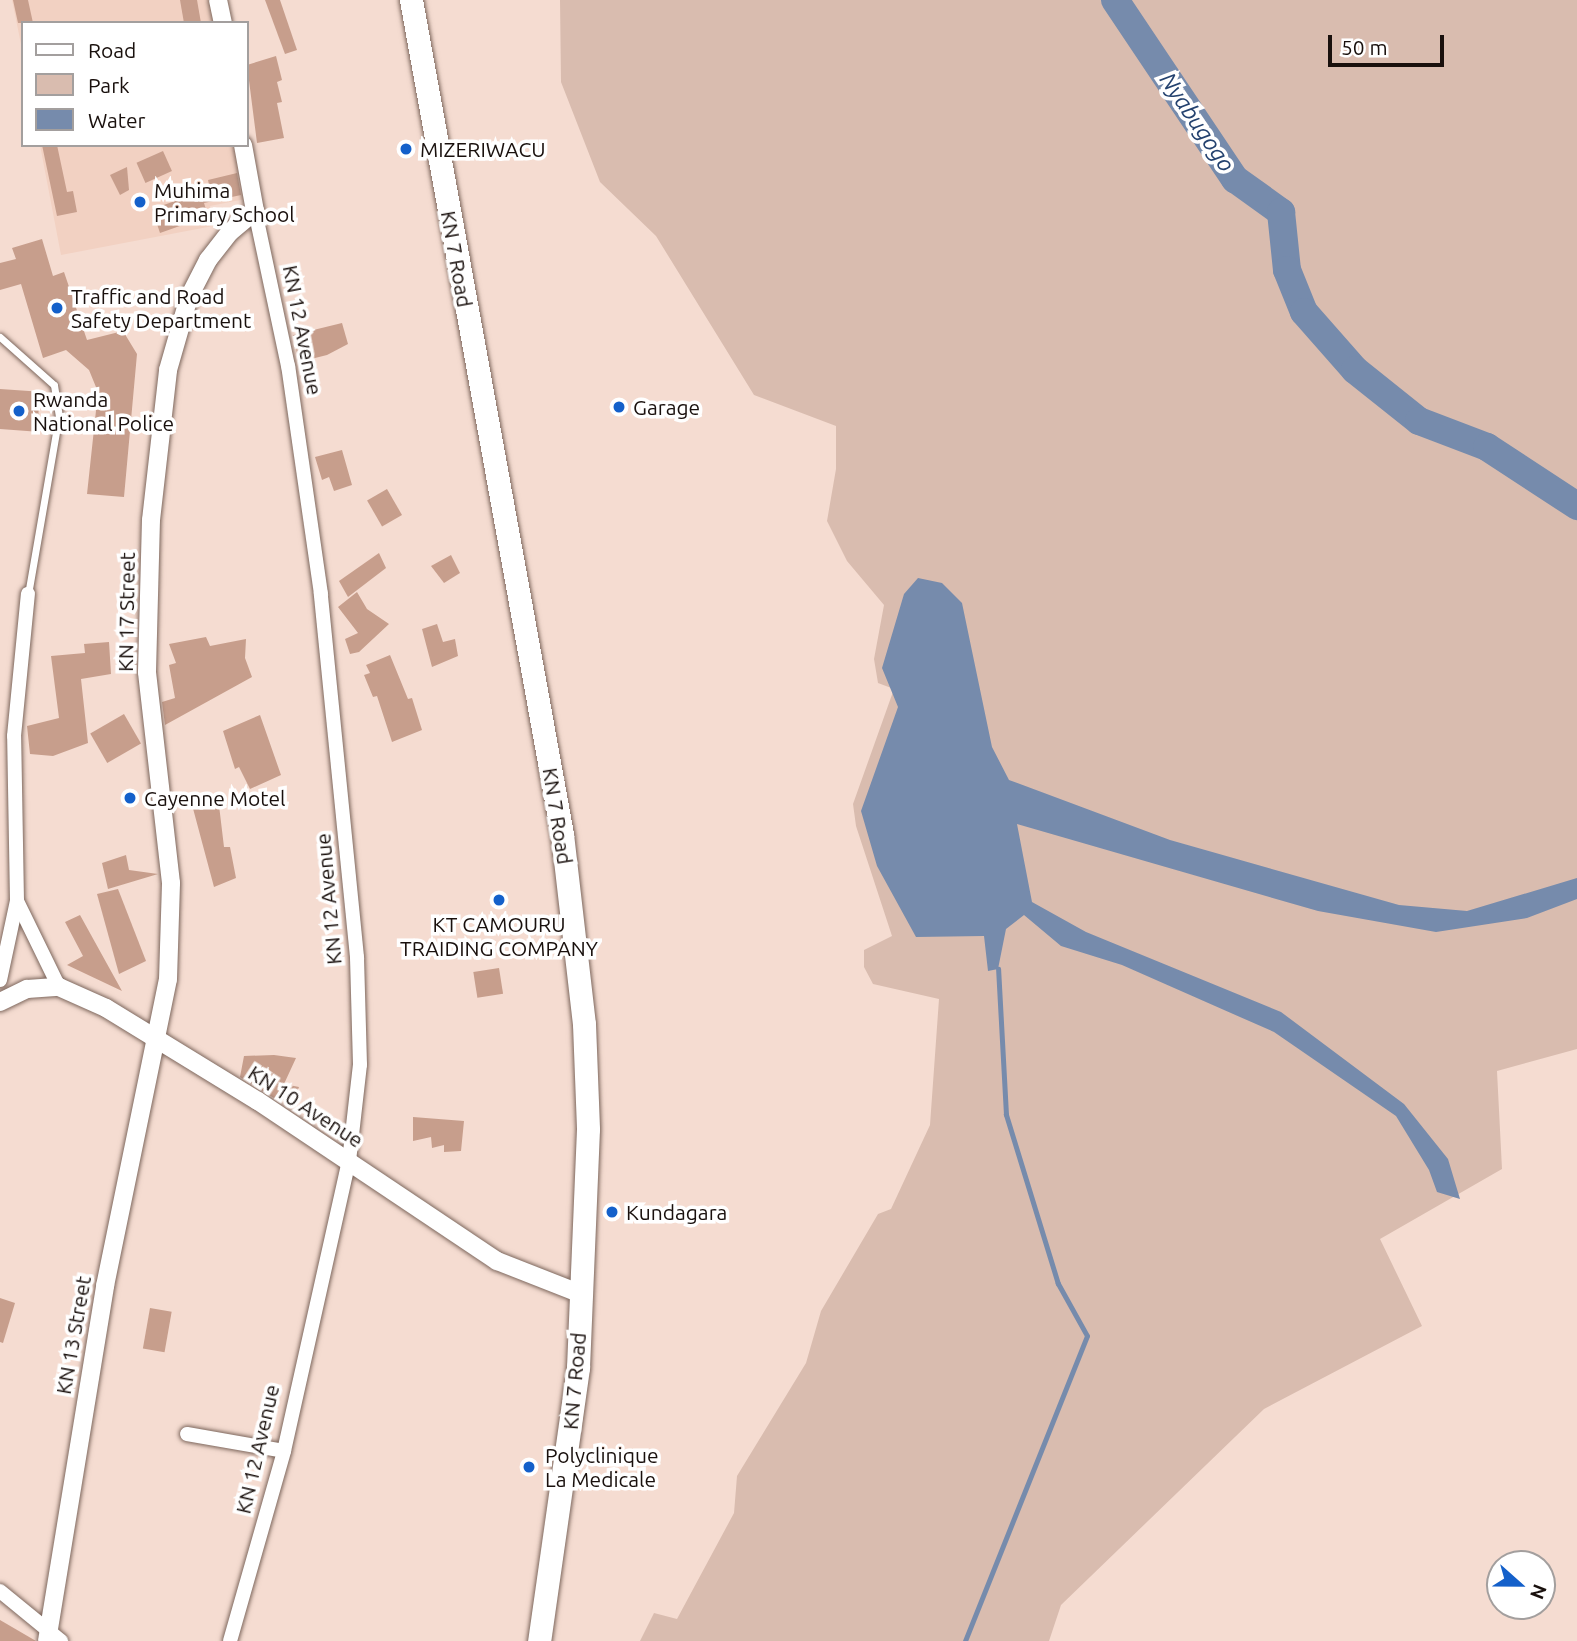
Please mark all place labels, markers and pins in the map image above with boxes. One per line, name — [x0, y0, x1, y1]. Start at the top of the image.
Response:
place label: MIZERIWACU — [420, 136, 546, 162]
marker: MIZERIWACU — [398, 141, 414, 157]
place label: Muhima Primary School — [154, 177, 295, 227]
marker: Muhima Primary School — [132, 194, 148, 210]
place label: Traffic and Road Safety Department — [71, 283, 251, 333]
marker: Traffic and Road Safety Department — [49, 300, 65, 316]
place label: Rwanda National Police — [33, 386, 174, 436]
place label: Garage — [633, 394, 700, 420]
marker: Garage — [611, 399, 627, 415]
marker: Rwanda National Police — [11, 403, 27, 419]
place label: Cayenne Motel — [144, 785, 286, 811]
marker: Cayenne Motel — [122, 790, 138, 806]
marker: KT CAMOURU TRAIDING COMPANY — [491, 892, 507, 908]
place label: KT CAMOURU TRAIDING COMPANY — [400, 911, 598, 961]
place label: Kundagara — [626, 1199, 727, 1225]
marker: Kundagara — [604, 1204, 620, 1220]
place label: Polyclinique La Medicale — [545, 1442, 659, 1492]
marker: Polyclinique La Medicale — [519, 1457, 539, 1477]

